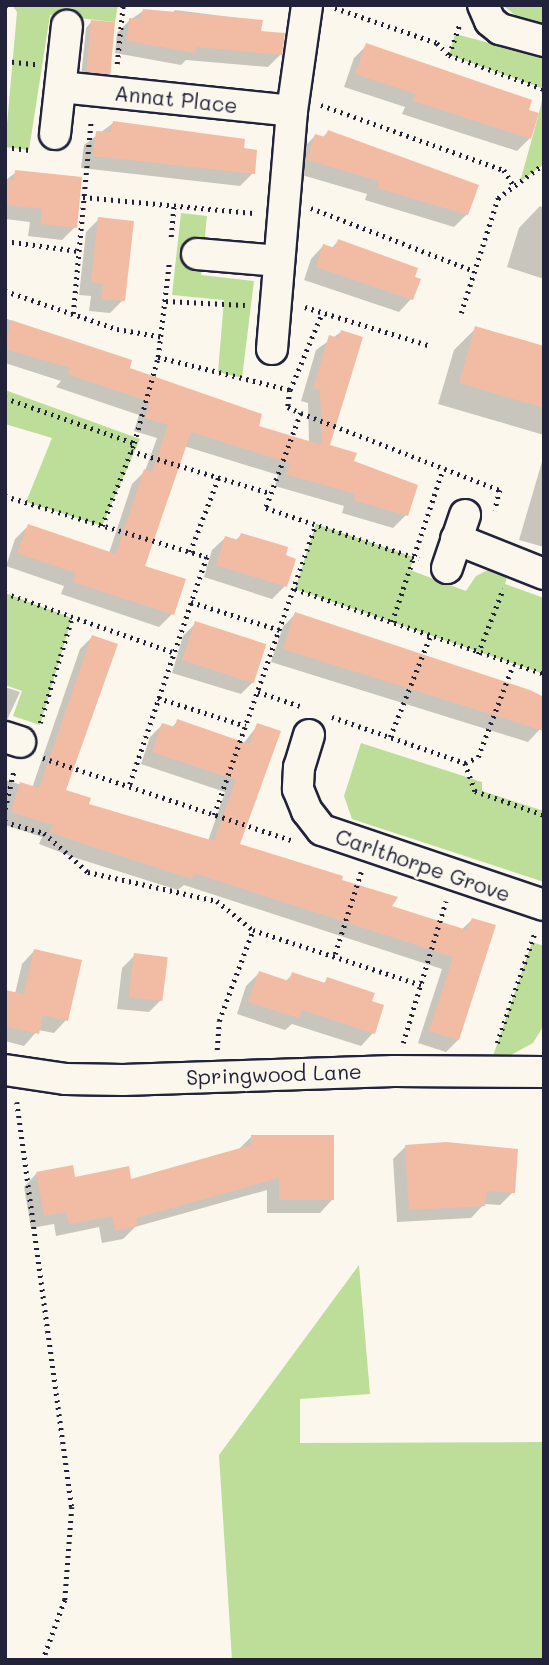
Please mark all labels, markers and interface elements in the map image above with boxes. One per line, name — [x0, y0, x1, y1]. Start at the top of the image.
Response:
street label: Annat Place — [113, 80, 239, 118]
street label: Carlthorpe Grove — [332, 823, 514, 907]
street label: Springwood Lane — [186, 1058, 362, 1090]

